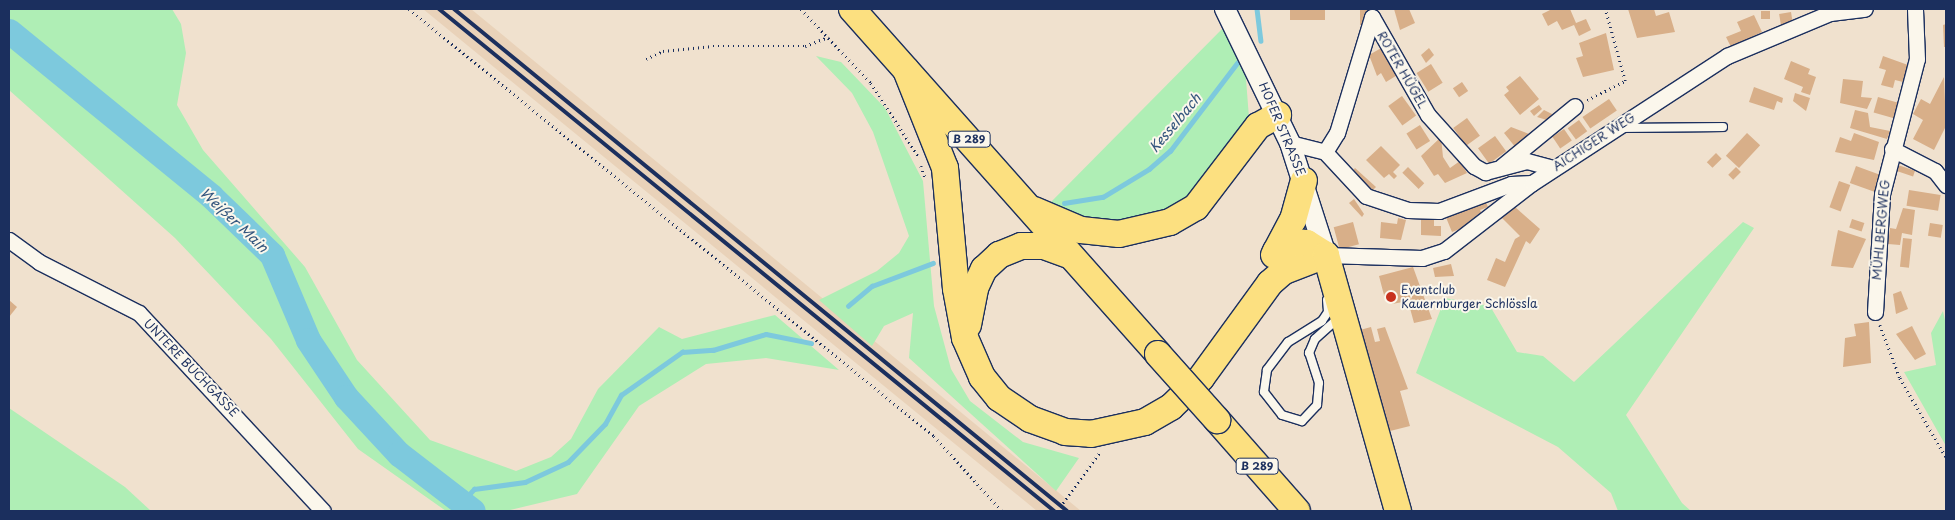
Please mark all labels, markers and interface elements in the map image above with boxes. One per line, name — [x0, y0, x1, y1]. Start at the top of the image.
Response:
street label: ROTER HÜGEL — [1374, 28, 1430, 112]
street label: HOFER STRASSE — [1256, 80, 1308, 178]
water label: Kesselbach — [1146, 90, 1204, 156]
street label: AICHIGER WEG — [1550, 110, 1638, 174]
road number: B 289 — [948, 130, 990, 148]
street label: MÜHLBERGWEG — [1869, 179, 1893, 281]
water label: Weißer Main — [197, 184, 271, 256]
place label: Eventclub Kauernburger Schlössla — [1401, 283, 1538, 311]
marker: Eventclub Kauernburger Schlössla — [1385, 291, 1397, 303]
street label: UNTERE BUCHGASSE — [140, 316, 242, 420]
road number: B 289 — [1236, 458, 1278, 474]

